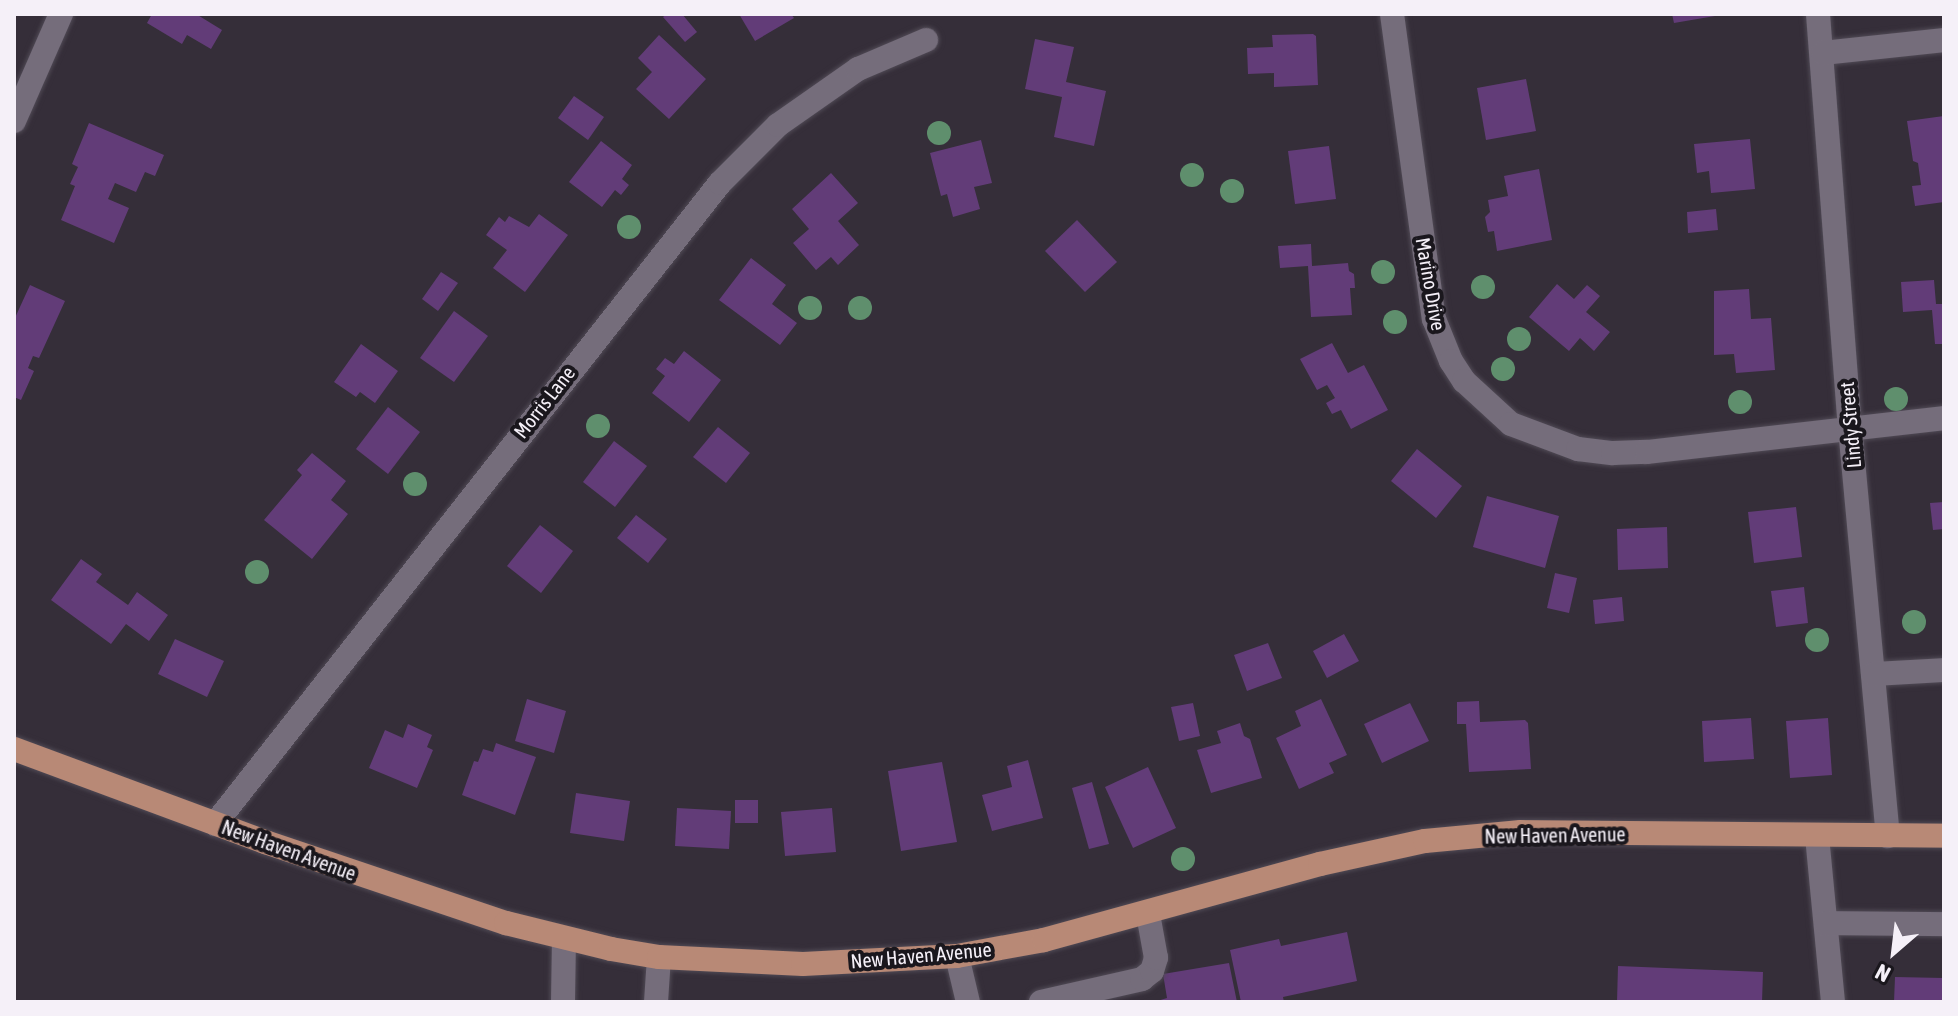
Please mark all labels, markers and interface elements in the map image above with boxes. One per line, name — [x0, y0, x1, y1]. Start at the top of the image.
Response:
street label: Marino Drive — [1411, 236, 1451, 332]
street label: Morris Lane — [508, 361, 580, 443]
street label: Lindy Street — [1834, 381, 1866, 469]
street label: New Haven Avenue — [219, 815, 359, 885]
street label: New Haven Avenue — [1484, 822, 1626, 848]
north arrow — [1854, 912, 1934, 992]
street label: New Haven Avenue — [850, 937, 992, 973]
text: N — [1871, 959, 1895, 988]

